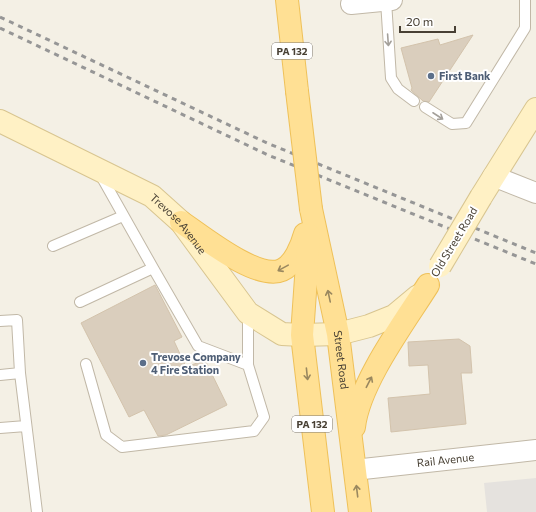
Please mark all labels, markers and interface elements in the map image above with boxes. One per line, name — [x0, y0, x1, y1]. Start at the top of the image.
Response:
scale bar — [400, 8, 455, 34]
text: 20 m — [406, 14, 433, 28]
one-way arrow — [385, 33, 392, 46]
road number: PA 132 — [272, 43, 312, 59]
place label: First Bank — [439, 69, 491, 82]
marker: First Bank — [426, 71, 436, 81]
one-way arrow — [433, 112, 444, 120]
street label: Trevose Avenue — [148, 191, 209, 257]
street label: Old Street Road — [428, 204, 480, 279]
one-way arrow — [277, 265, 289, 272]
one-way arrow — [325, 290, 333, 303]
street label: Street Road — [331, 329, 352, 390]
place label: Trevose Company 4 Fire Station — [151, 350, 241, 376]
marker: Trevose Company 4 Fire Station — [138, 358, 148, 368]
one-way arrow — [303, 367, 310, 380]
one-way arrow — [366, 376, 373, 388]
road number: PA 132 — [292, 416, 332, 432]
street label: Rail Avenue — [416, 450, 475, 469]
one-way arrow — [353, 485, 361, 498]

